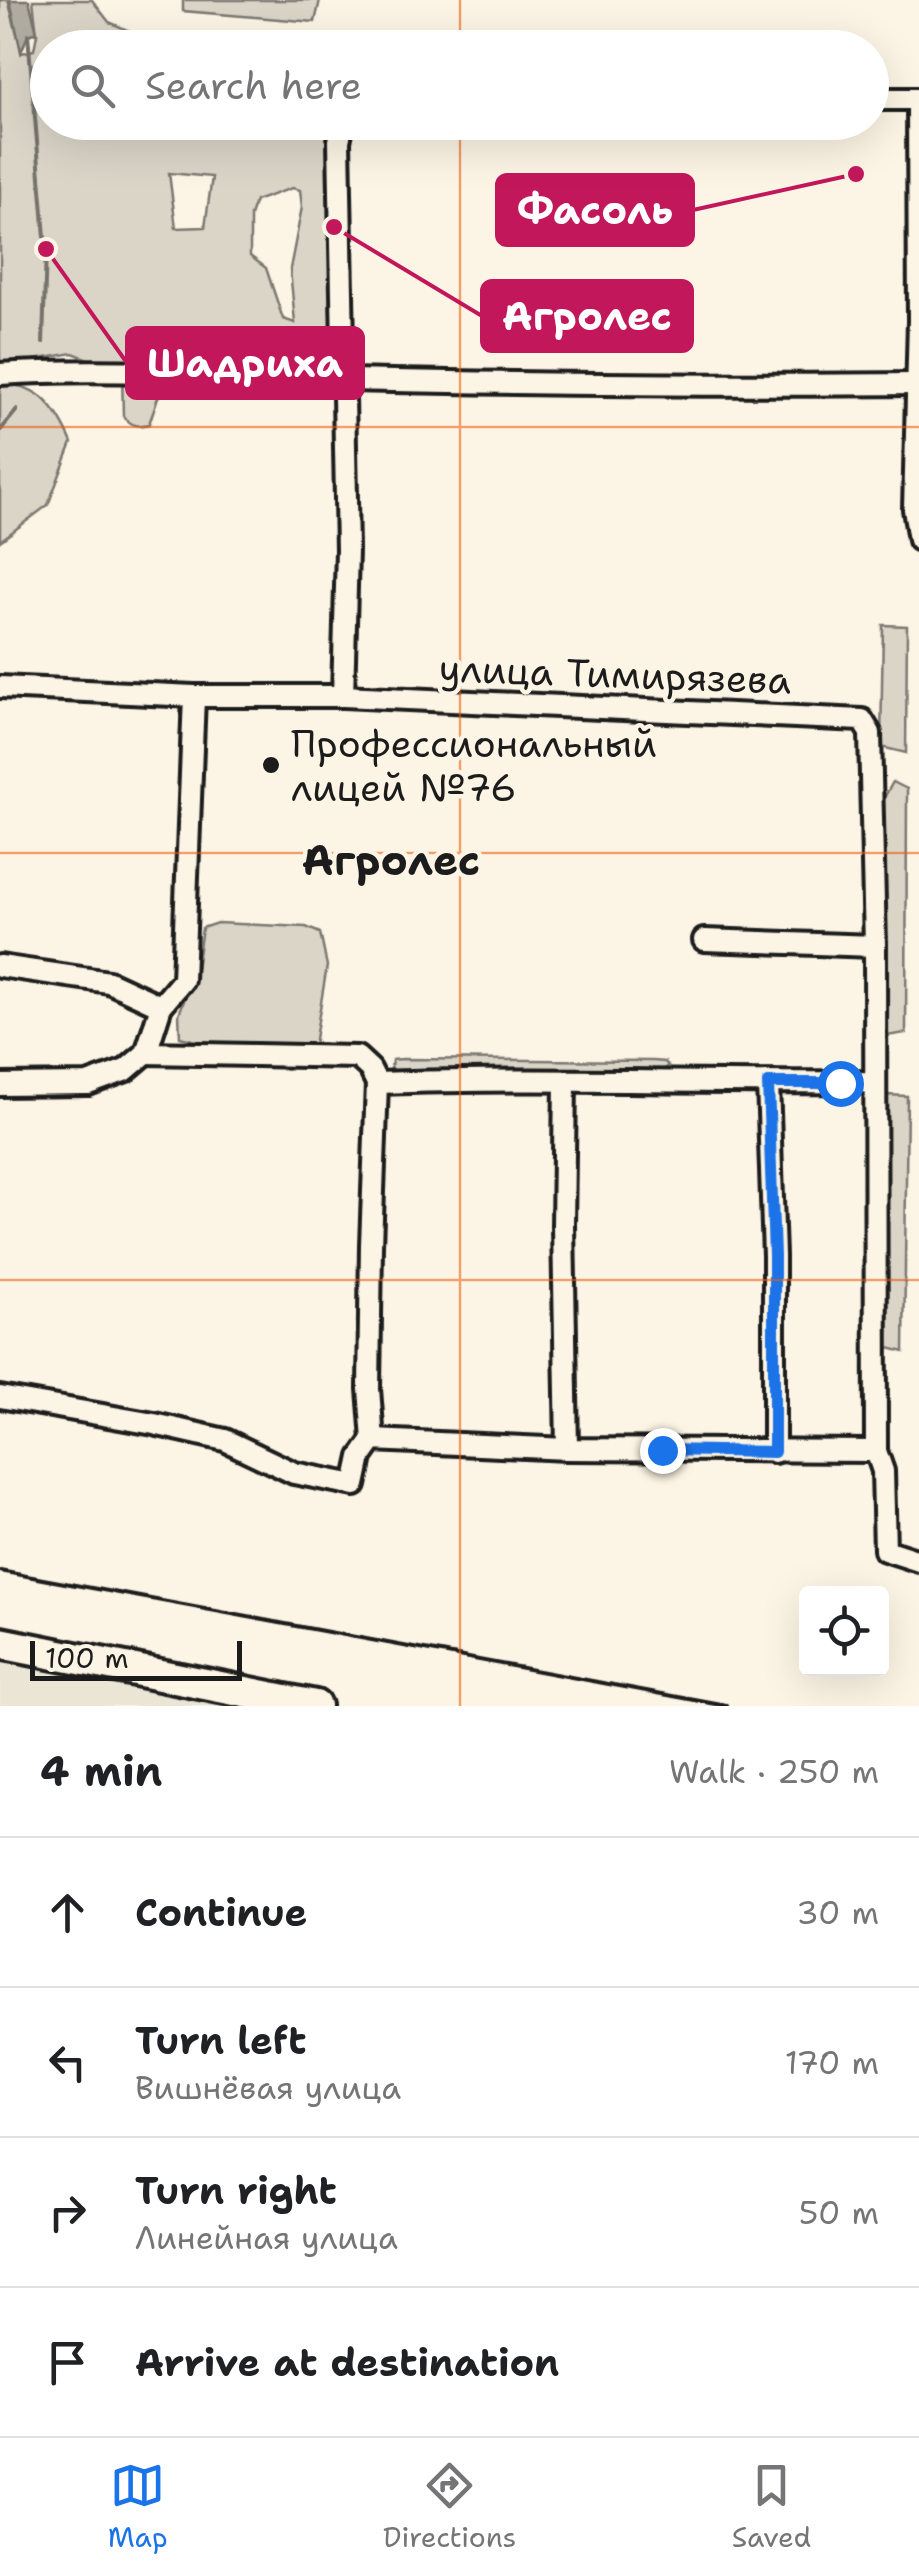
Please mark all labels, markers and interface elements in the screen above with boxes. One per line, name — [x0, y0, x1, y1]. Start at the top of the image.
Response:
search box — [30, 30, 889, 140]
icon: search — [65, 58, 120, 113]
text: Search here — [145, 60, 362, 111]
callout: Фасоль — [497, 175, 693, 245]
text: Фасоль — [517, 183, 673, 237]
callout: Агролес — [482, 281, 692, 351]
text: Агролес — [502, 289, 672, 343]
callout: Шадриха — [127, 328, 363, 398]
text: Шадриха — [147, 336, 343, 390]
street label: улица Тимирязева — [438, 642, 792, 706]
place label: Профессиональный лицей №76 — [291, 718, 657, 813]
marker: Профессиональный лицей №76 — [260, 754, 282, 776]
district label: Агролес — [302, 832, 480, 888]
route start — [818, 1061, 864, 1107]
route end — [640, 1428, 686, 1474]
map controls — [799, 1586, 889, 1676]
button: locate — [799, 1586, 889, 1676]
scale bar — [30, 1636, 242, 1681]
text: 100 m — [45, 1639, 129, 1677]
text: 4 min — [40, 1743, 162, 1799]
text: Walk · 250 m — [669, 1750, 879, 1793]
icon: ahead — [40, 1885, 95, 1940]
text: Continue — [135, 1887, 307, 1938]
text: 30 m — [796, 1891, 879, 1934]
text: Turn left — [135, 2015, 307, 2066]
icon: left — [40, 2035, 95, 2090]
text: 170 m — [785, 2041, 879, 2084]
text: Вишнёвая улица — [135, 2066, 401, 2109]
text: Turn right — [135, 2165, 337, 2216]
icon: right — [40, 2185, 95, 2240]
text: 50 m — [799, 2191, 879, 2234]
text: Линейная улица — [135, 2216, 398, 2259]
icon: arrive — [40, 2335, 95, 2390]
text: Arrive at destination — [135, 2337, 559, 2388]
tab: Map — [108, 2458, 168, 2556]
tab: Directions — [383, 2458, 516, 2556]
tab: Saved — [732, 2458, 811, 2556]

